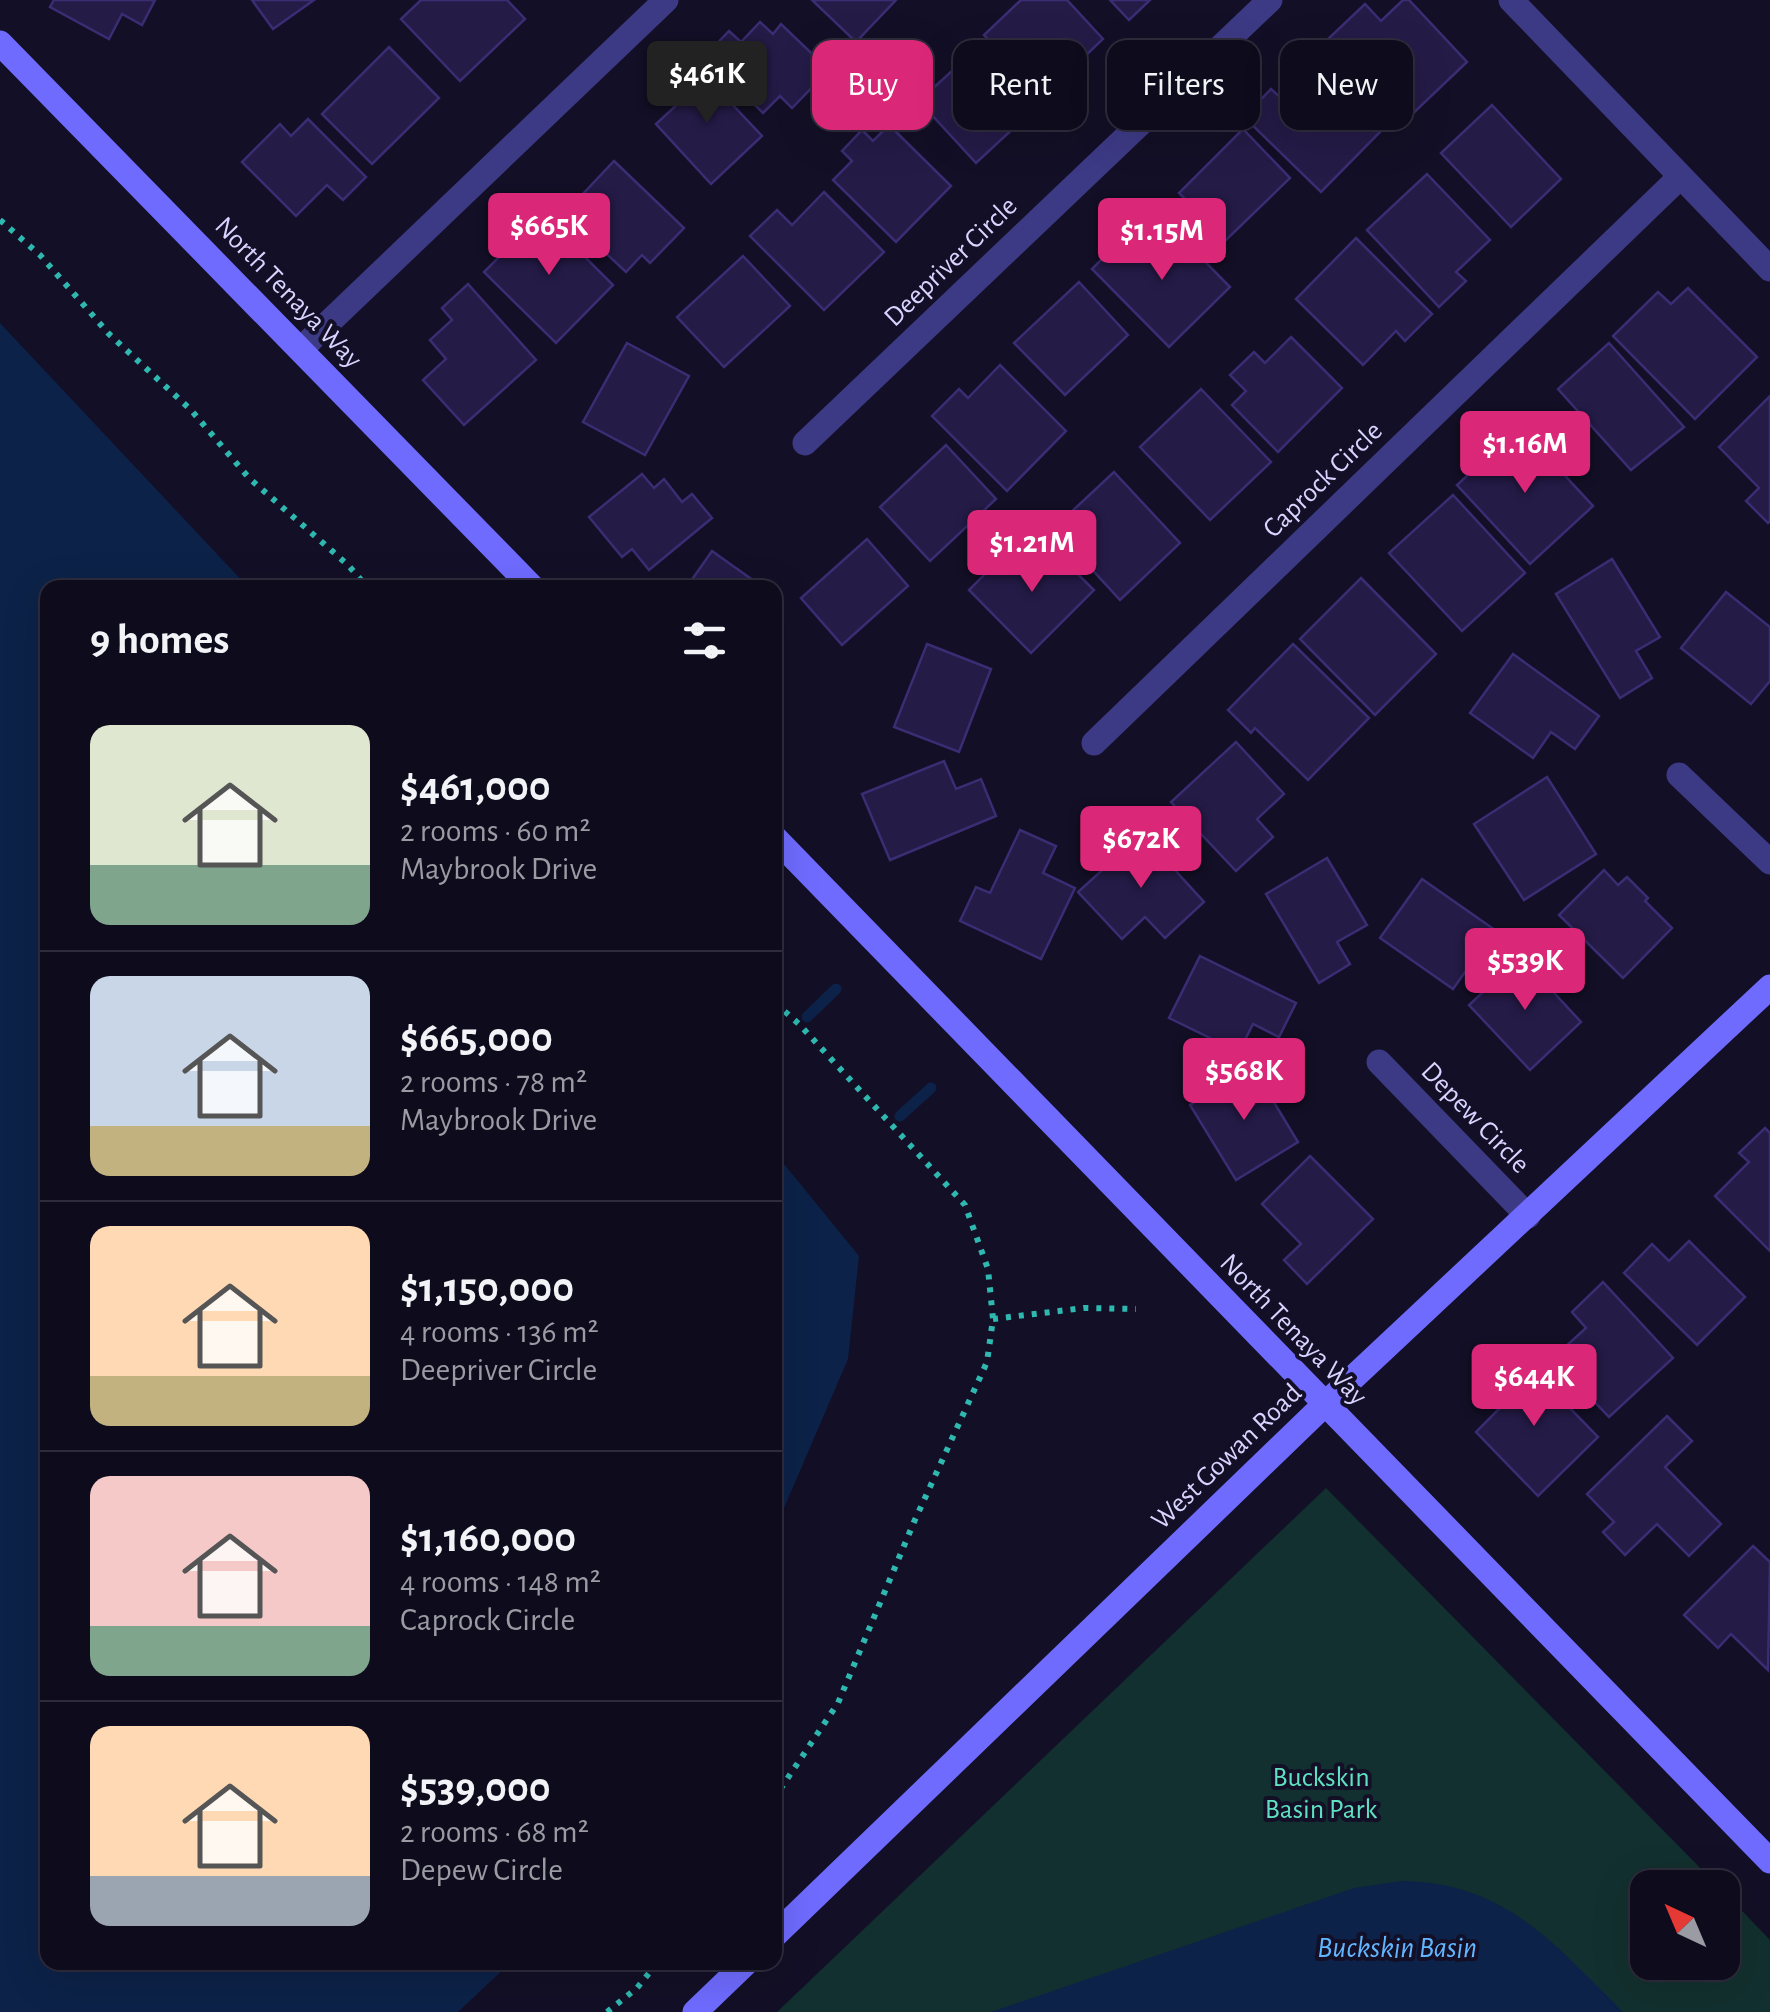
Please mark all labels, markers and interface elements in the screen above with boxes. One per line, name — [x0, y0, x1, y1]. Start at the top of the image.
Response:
chip: Buy — [812, 40, 933, 130]
chip: Rent — [953, 40, 1087, 130]
chip: Filters — [1107, 40, 1260, 130]
chip: New — [1280, 40, 1413, 130]
pin: $461K — [637, 41, 777, 126]
text: $461K — [669, 57, 745, 89]
street label: Deepriver Circle — [879, 192, 1023, 332]
pin: $665K — [479, 193, 619, 278]
pin: $1.15M — [1081, 198, 1243, 283]
text: $665K — [510, 209, 588, 241]
street label: North Tenaya Way — [209, 212, 367, 374]
text: $1.15M — [1120, 214, 1204, 246]
pin: $1.16M — [1444, 411, 1606, 496]
street label: Caprock Circle — [1258, 417, 1388, 543]
text: $1.16M — [1482, 427, 1568, 459]
pin: $1.21M — [951, 510, 1113, 595]
text: $1.21M — [989, 526, 1075, 558]
icon: filters — [677, 613, 732, 668]
text: 9 homes — [90, 619, 229, 661]
icon: home — [170, 765, 290, 885]
text: $461,000 — [400, 766, 551, 808]
pin: $672K — [1071, 806, 1211, 891]
text: 2 rooms · 60 m² — [400, 815, 591, 847]
text: $672K — [1102, 822, 1180, 854]
text: Maybrook Drive — [400, 853, 597, 885]
pin: $539K — [1455, 928, 1595, 1013]
text: $539K — [1487, 944, 1563, 976]
icon: home — [170, 1016, 290, 1136]
text: $665,000 — [400, 1017, 553, 1059]
pin: $568K — [1174, 1038, 1314, 1123]
text: $568K — [1205, 1054, 1283, 1086]
street label: Depew Circle — [1415, 1057, 1535, 1179]
text: 2 rooms · 78 m² — [400, 1066, 587, 1098]
text: Maybrook Drive — [400, 1104, 597, 1136]
street label: North Tenaya Way — [1214, 1249, 1372, 1411]
icon: home — [170, 1266, 290, 1386]
text: $1,150,000 — [400, 1267, 574, 1309]
text: 4 rooms · 136 m² — [400, 1316, 599, 1348]
pin: $644K — [1464, 1344, 1604, 1429]
text: Deepriver Circle — [400, 1354, 597, 1386]
text: $644K — [1494, 1360, 1574, 1392]
street label: West Gowan Road — [1147, 1379, 1307, 1535]
icon: home — [170, 1516, 290, 1636]
text: $1,160,000 — [400, 1517, 576, 1559]
text: 4 rooms · 148 m² — [400, 1566, 601, 1598]
text: Caprock Circle — [400, 1604, 575, 1636]
park label: Buckskin Basin Park — [1265, 1764, 1377, 1824]
icon: home — [170, 1766, 290, 1886]
text: $539,000 — [400, 1767, 551, 1809]
text: 2 rooms · 68 m² — [400, 1816, 589, 1848]
text: Depew Circle — [400, 1854, 563, 1886]
north arrow — [1630, 1870, 1740, 1980]
map controls — [1630, 1870, 1740, 1980]
water label: Buckskin Basin — [1317, 1933, 1477, 1963]

